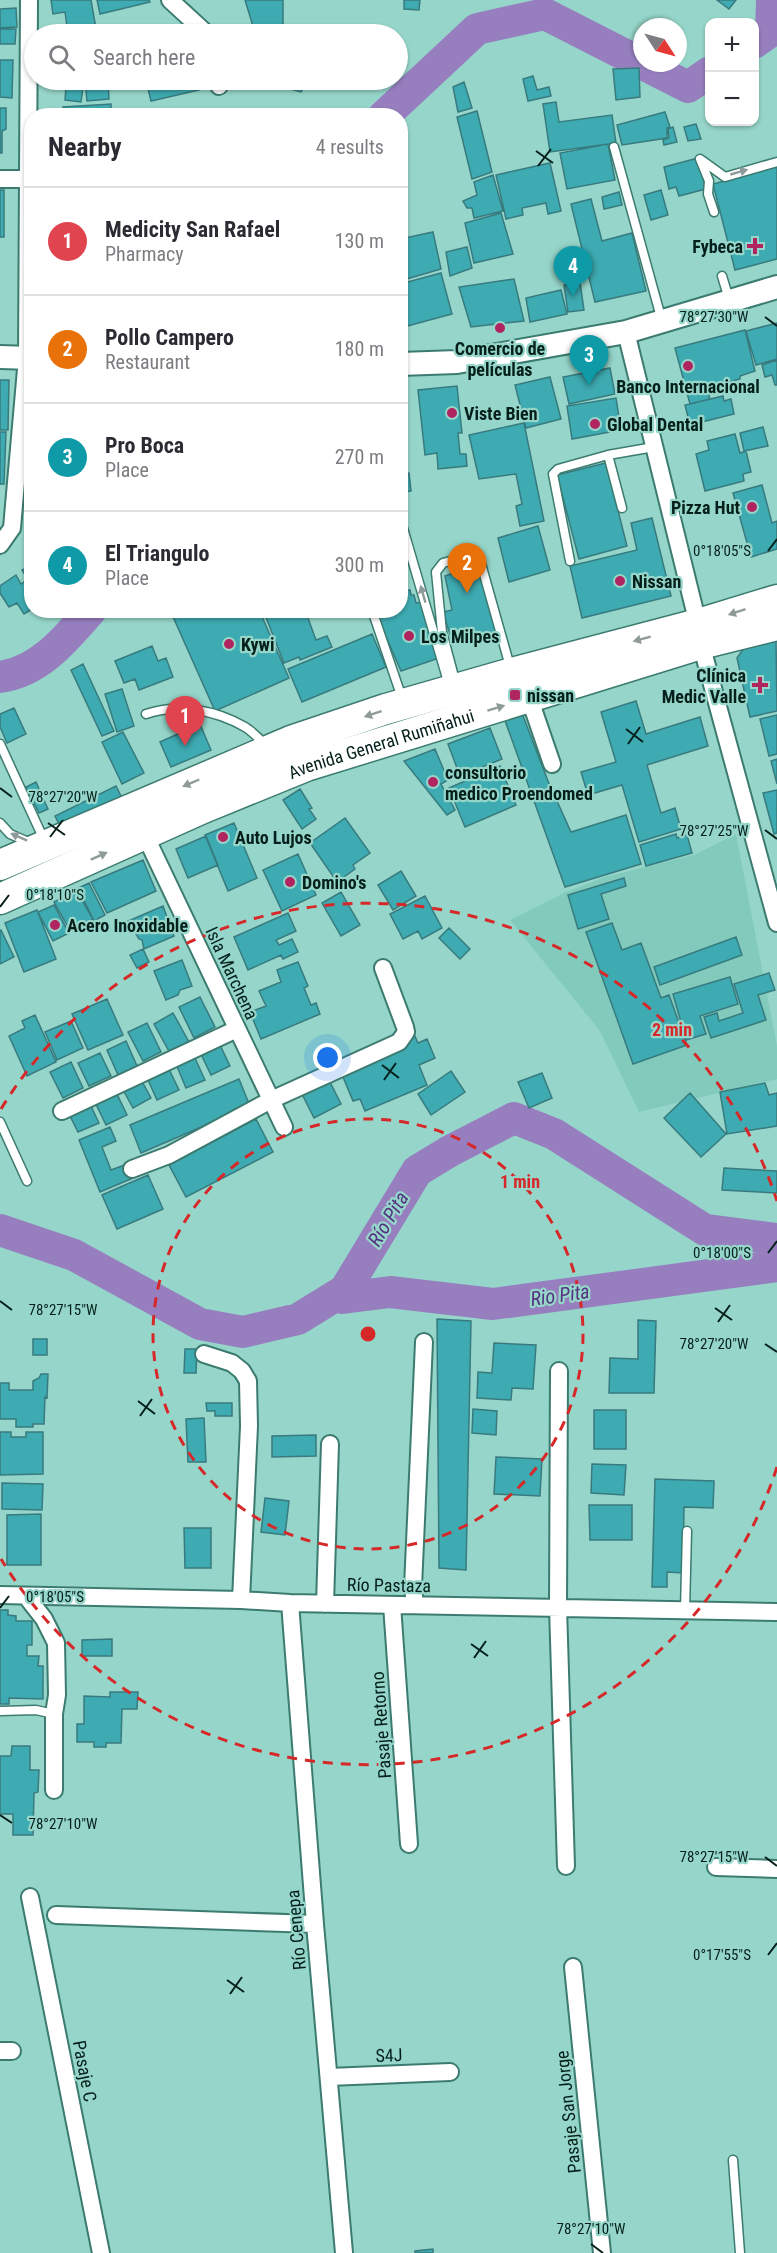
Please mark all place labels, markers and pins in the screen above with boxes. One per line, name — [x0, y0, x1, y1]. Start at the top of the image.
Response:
place label: Fybeca — [692, 236, 743, 257]
marker: Fybeca — [748, 239, 762, 253]
pin: 4 — [554, 246, 592, 296]
marker: Comercio de películas — [493, 321, 507, 335]
pin: 3 — [570, 336, 608, 385]
place label: Comercio de películas — [455, 338, 546, 380]
marker: Banco Internacional — [681, 359, 695, 373]
place label: Banco Internacional — [616, 376, 760, 397]
place label: Viste Bien — [464, 403, 538, 424]
marker: Viste Bien — [445, 406, 459, 420]
place label: Global Dental — [607, 414, 703, 435]
marker: Global Dental — [588, 417, 602, 431]
place label: Pizza Hut — [671, 497, 740, 518]
marker: Pizza Hut — [745, 500, 759, 514]
pin: 2 — [448, 544, 486, 593]
place label: Nissan — [632, 571, 681, 592]
marker: Nissan — [613, 574, 627, 588]
place label: Los Milpes — [421, 626, 499, 647]
marker: Los Milpes — [402, 629, 416, 643]
place label: Kywi — [241, 634, 275, 655]
marker: Kywi — [222, 637, 236, 651]
place label: Clínica Medic Valle — [662, 665, 746, 707]
marker: Clínica Medic Valle — [751, 676, 769, 694]
place label: nissan — [527, 685, 574, 706]
marker: nissan — [508, 688, 522, 702]
pin: 1 — [166, 696, 204, 746]
place label: consultorio medico Proendomed — [445, 762, 593, 804]
marker: consultorio medico Proendomed — [426, 775, 440, 789]
place label: Auto Lujos — [235, 827, 312, 848]
marker: Auto Lujos — [216, 830, 230, 844]
place label: Domino's — [302, 872, 366, 893]
marker: Domino's — [283, 875, 297, 889]
place label: Acero Inoxidable — [67, 915, 188, 936]
marker: Acero Inoxidable — [48, 918, 62, 932]
centre of rings — [358, 1324, 378, 1344]

